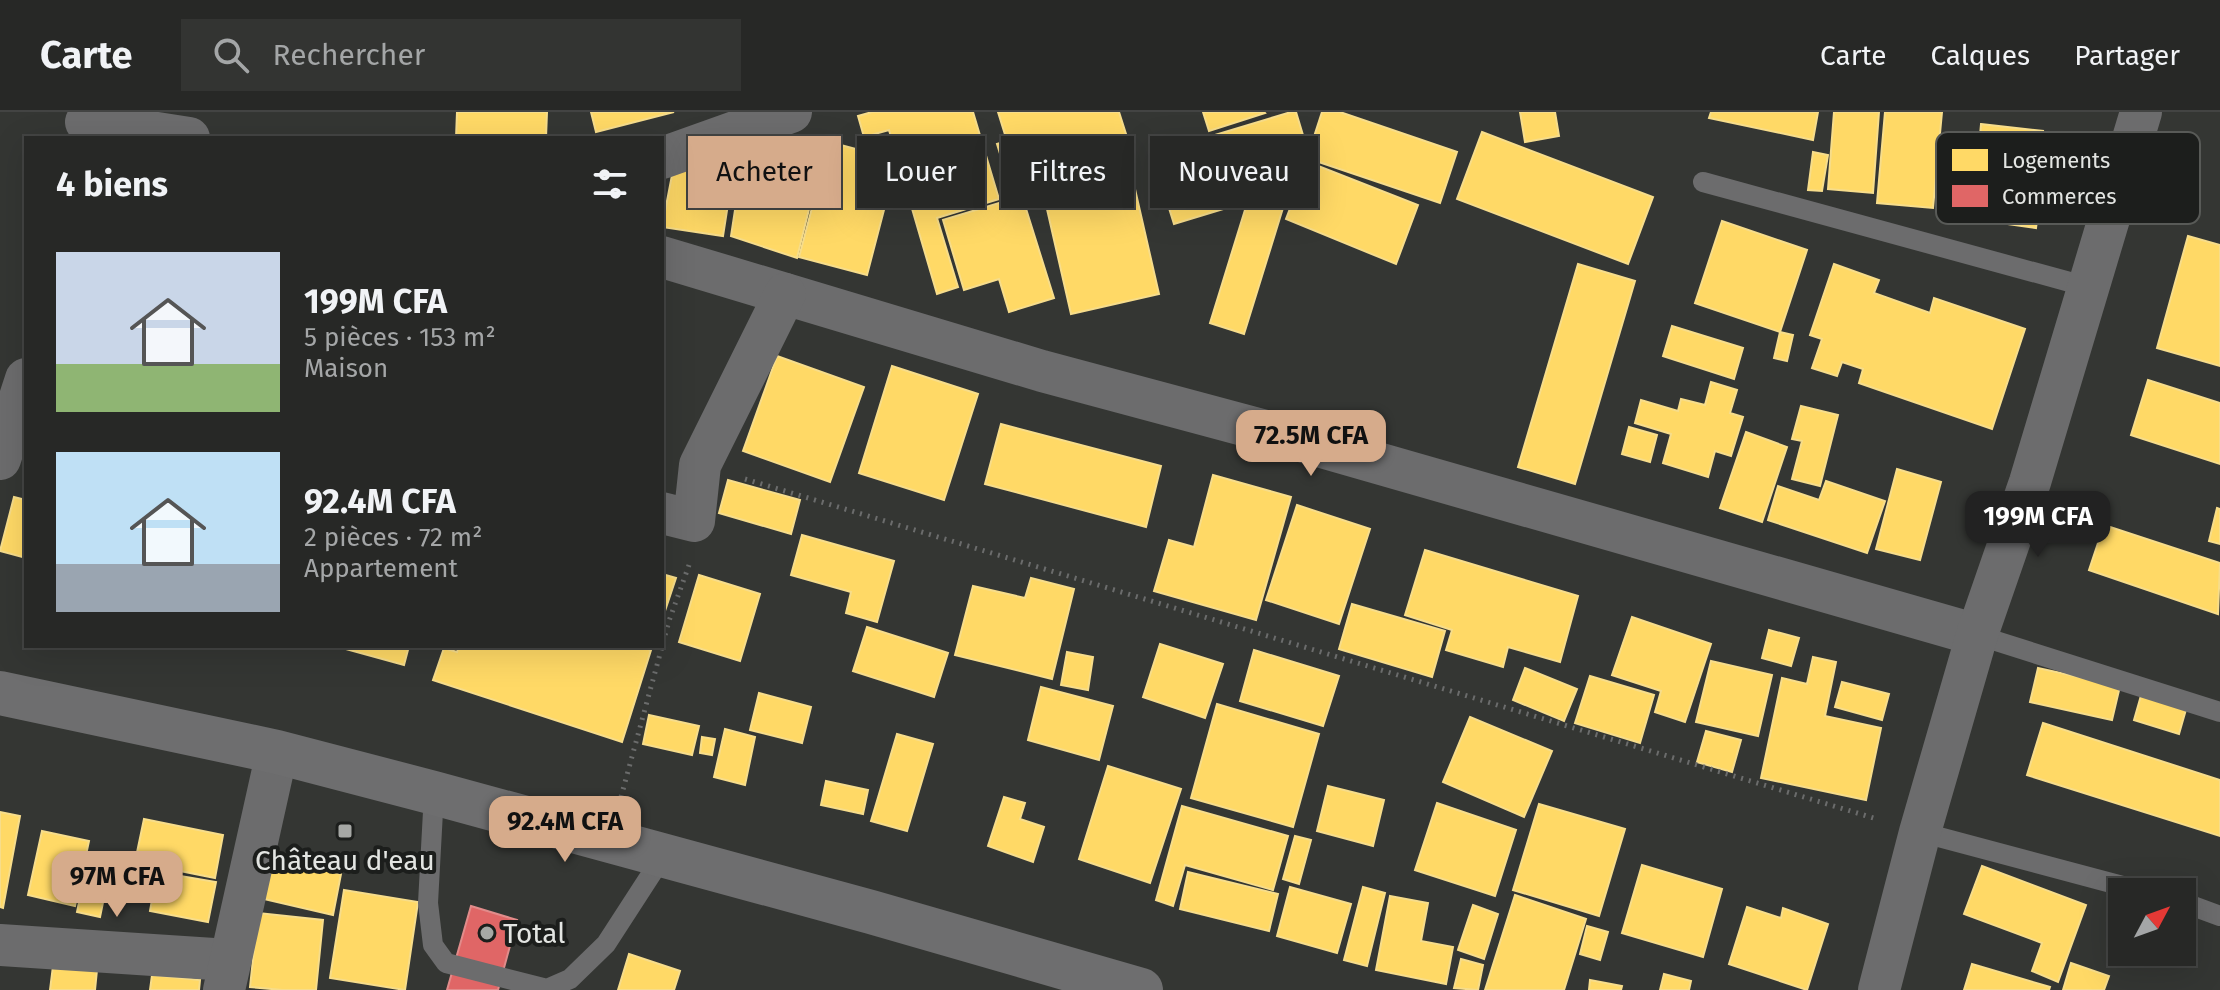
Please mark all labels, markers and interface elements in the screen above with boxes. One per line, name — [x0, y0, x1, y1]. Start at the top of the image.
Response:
search box — [181, 19, 741, 91]
text: Carte — [40, 32, 133, 78]
icon: search — [209, 33, 253, 77]
text: Rechercher — [273, 37, 425, 73]
text: Carte — [1820, 39, 1886, 72]
text: Calques — [1930, 39, 2030, 72]
text: Partager — [2074, 39, 2180, 72]
legend — [1936, 132, 2200, 224]
chip: Acheter — [688, 136, 841, 208]
chip: Louer — [857, 136, 985, 208]
chip: Filtres — [1001, 136, 1134, 208]
chip: Nouveau — [1150, 136, 1318, 208]
text: Logements — [2002, 147, 2110, 174]
icon: filters — [588, 162, 632, 206]
text: 4 biens — [56, 164, 168, 205]
text: Commerces — [2002, 183, 2117, 210]
text: 199M CFA — [304, 281, 447, 322]
icon: home — [120, 284, 216, 380]
text: 5 pièces · 153 m² — [304, 322, 496, 353]
text: Maison — [304, 353, 388, 384]
pin: 72.5M CFA — [1219, 410, 1403, 478]
text: 72.5M CFA — [1254, 420, 1368, 451]
text: 92.4M CFA — [304, 481, 456, 522]
icon: home — [120, 484, 216, 580]
pin: 199M CFA — [1955, 491, 2121, 559]
text: 199M CFA — [1983, 501, 2093, 532]
text: 2 pièces · 72 m² — [304, 522, 482, 553]
text: Appartement — [304, 553, 458, 584]
pin: 92.4M CFA — [473, 796, 657, 864]
text: 92.4M CFA — [507, 806, 623, 837]
marker: Château d'eau — [336, 822, 354, 840]
place label: Château d'eau — [255, 844, 435, 877]
pin: 97M CFA — [43, 851, 191, 919]
text: 97M CFA — [70, 861, 164, 892]
north arrow — [2108, 878, 2196, 966]
map controls — [2108, 878, 2196, 966]
place label: Total — [503, 917, 565, 950]
marker: Total — [478, 924, 496, 942]

